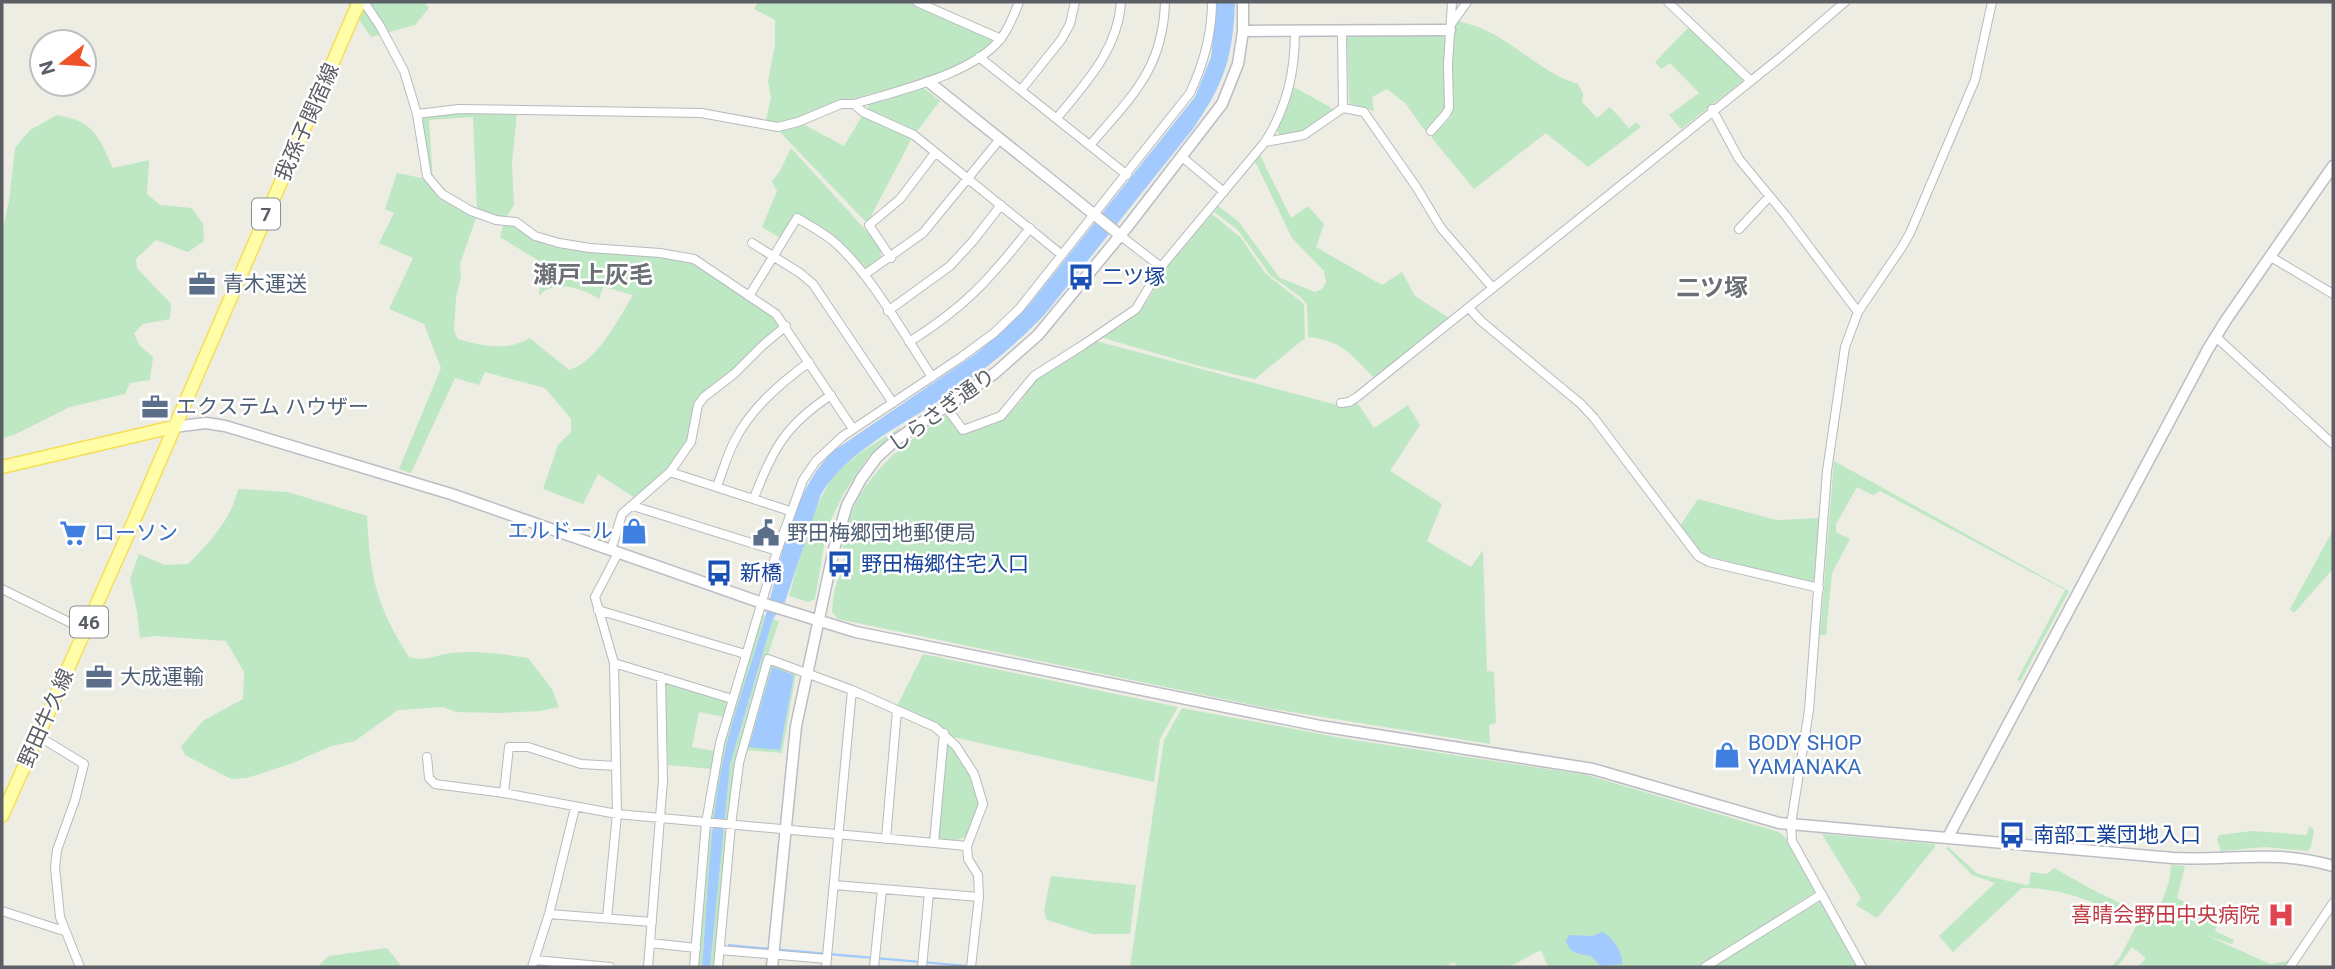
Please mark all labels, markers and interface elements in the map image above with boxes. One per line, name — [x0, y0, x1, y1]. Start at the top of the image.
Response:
north arrow — [28, 28, 98, 98]
text: N — [34, 58, 60, 78]
street label: 我孫子関宿線 — [270, 60, 344, 184]
road number: 7 — [252, 198, 280, 230]
district label: 瀬戸上灰毛 — [533, 261, 653, 289]
bus stop icon: 二ツ塚 — [1066, 262, 1096, 292]
place label: 二ツ塚 — [1102, 265, 1165, 289]
office icon: 青木運送 — [187, 269, 217, 299]
place label: 青木運送 — [223, 272, 307, 296]
district label: 二ツ塚 — [1676, 274, 1748, 302]
street label: しらさぎ通り — [884, 363, 1000, 457]
office icon: エクステム ハウザー — [140, 392, 170, 422]
place label: エクステム ハウザー — [176, 395, 369, 419]
shop icon: エルドール — [619, 516, 649, 546]
supermarket icon: ローソン — [58, 518, 88, 548]
public building icon: 野田梅郷団地郵便局 — [751, 518, 781, 548]
place label: エルドール — [508, 519, 613, 543]
place label: ローソン — [94, 521, 178, 545]
place label: 野田梅郷団地郵便局 — [787, 521, 976, 545]
bus stop icon: 野田梅郷住宅入口 — [825, 549, 855, 579]
place label: 野田梅郷住宅入口 — [861, 552, 1029, 576]
bus stop icon: 新橋 — [704, 558, 734, 588]
place label: 新橋 — [740, 561, 782, 585]
road number: 46 — [70, 607, 108, 638]
office icon: 大成運輸 — [84, 662, 114, 692]
street label: 野田牛久線 — [14, 665, 78, 771]
place label: 大成運輸 — [120, 665, 204, 689]
place label: BODY SHOP YAMANAKA — [1748, 731, 1862, 779]
shop icon: BODY SHOP YAMANAKA — [1712, 740, 1742, 770]
bus stop icon: 南部工業団地入口 — [1997, 820, 2027, 850]
place label: 南部工業団地入口 — [2033, 823, 2201, 847]
hospital icon: 喜晴会野田中央病院 — [2266, 900, 2296, 930]
place label: 喜晴会野田中央病院 — [2071, 903, 2260, 927]

